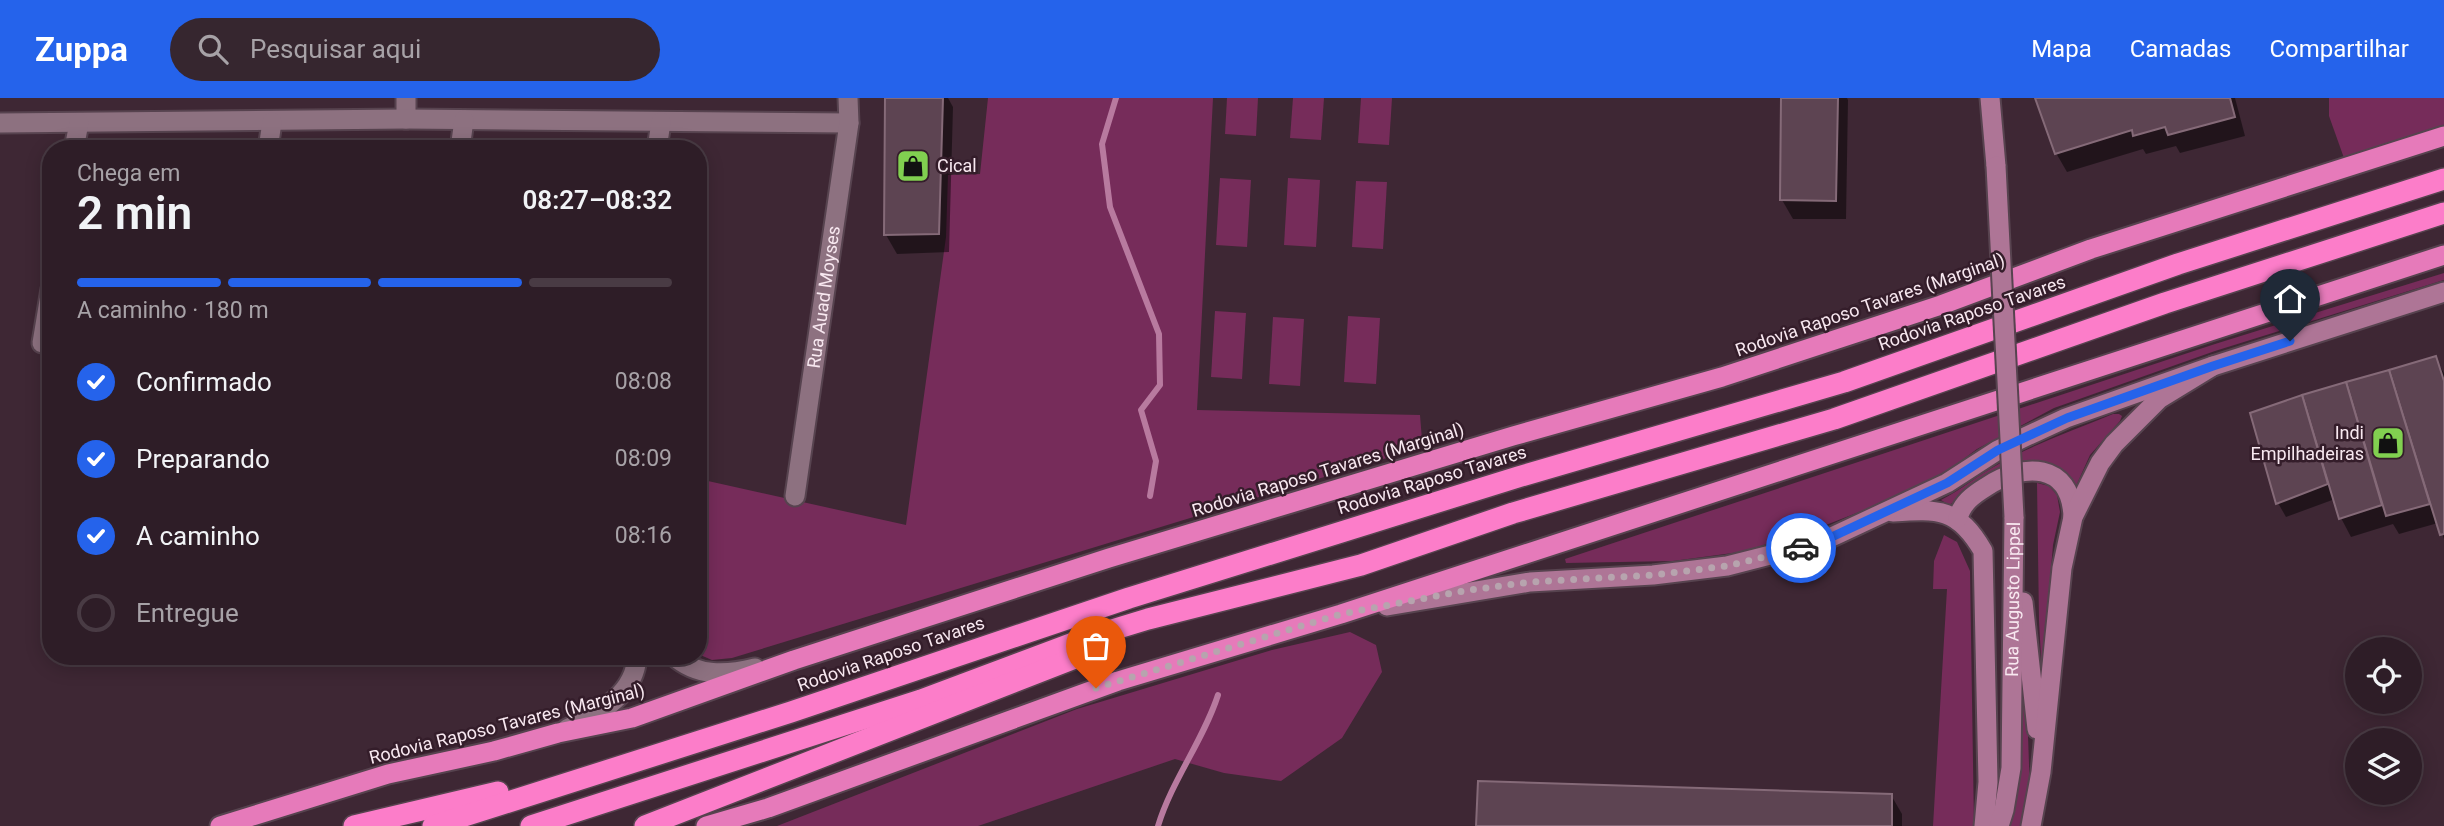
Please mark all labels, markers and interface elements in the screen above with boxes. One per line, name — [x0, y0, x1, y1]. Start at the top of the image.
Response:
search box — [170, 18, 660, 81]
text: Zuppa — [35, 30, 128, 69]
icon: search — [194, 30, 232, 68]
text: Pesquisar aqui — [250, 34, 421, 64]
text: Mapa — [2031, 35, 2092, 63]
text: Camadas — [2130, 35, 2231, 63]
text: Compartilhar — [2269, 35, 2409, 63]
shop icon: Cical — [894, 147, 932, 185]
place label: Cical — [937, 155, 977, 176]
text: Chega em — [77, 160, 180, 187]
text: 08:27–08:32 — [522, 185, 672, 215]
text: 2 min — [77, 186, 192, 240]
street label: Rua Auad Moyses — [803, 224, 844, 370]
street label: Rodovia Raposo Tavares (Marginal) — [1732, 249, 2008, 361]
pin — [2260, 269, 2320, 341]
street label: Rodovia Raposo Tavares — [1875, 271, 2069, 355]
icon: home — [2271, 280, 2309, 318]
text: A caminho · 180 m — [77, 297, 269, 324]
icon: check — [77, 363, 115, 401]
text: Confirmado — [136, 367, 272, 397]
text: 08:08 — [615, 368, 672, 395]
street label: Rodovia Raposo Tavares (Marginal) — [1189, 418, 1467, 522]
place label: Indi Empilhadeiras — [2251, 422, 2364, 464]
shop icon: Indi Empilhadeiras — [2369, 424, 2407, 462]
icon: check — [77, 440, 115, 478]
street label: Rodovia Raposo Tavares — [1335, 441, 1529, 519]
text: Preparando — [136, 444, 270, 474]
text: 08:09 — [615, 445, 672, 472]
courier — [1766, 513, 1836, 583]
icon: check — [77, 517, 115, 555]
text: A caminho — [136, 521, 260, 551]
text: 08:16 — [615, 522, 672, 549]
street label: Rua Augusto Lippel — [2001, 522, 2024, 677]
icon: car — [1782, 529, 1820, 567]
text: Entregue — [136, 598, 239, 628]
street label: Rodovia Raposo Tavares — [795, 612, 987, 695]
pin — [1066, 616, 1126, 688]
icon: bag — [1077, 627, 1115, 665]
map controls — [2345, 637, 2422, 805]
button: locate — [2345, 637, 2422, 714]
street label: Rodovia Raposo Tavares (Marginal) — [367, 679, 647, 769]
button: layers — [2345, 728, 2422, 805]

